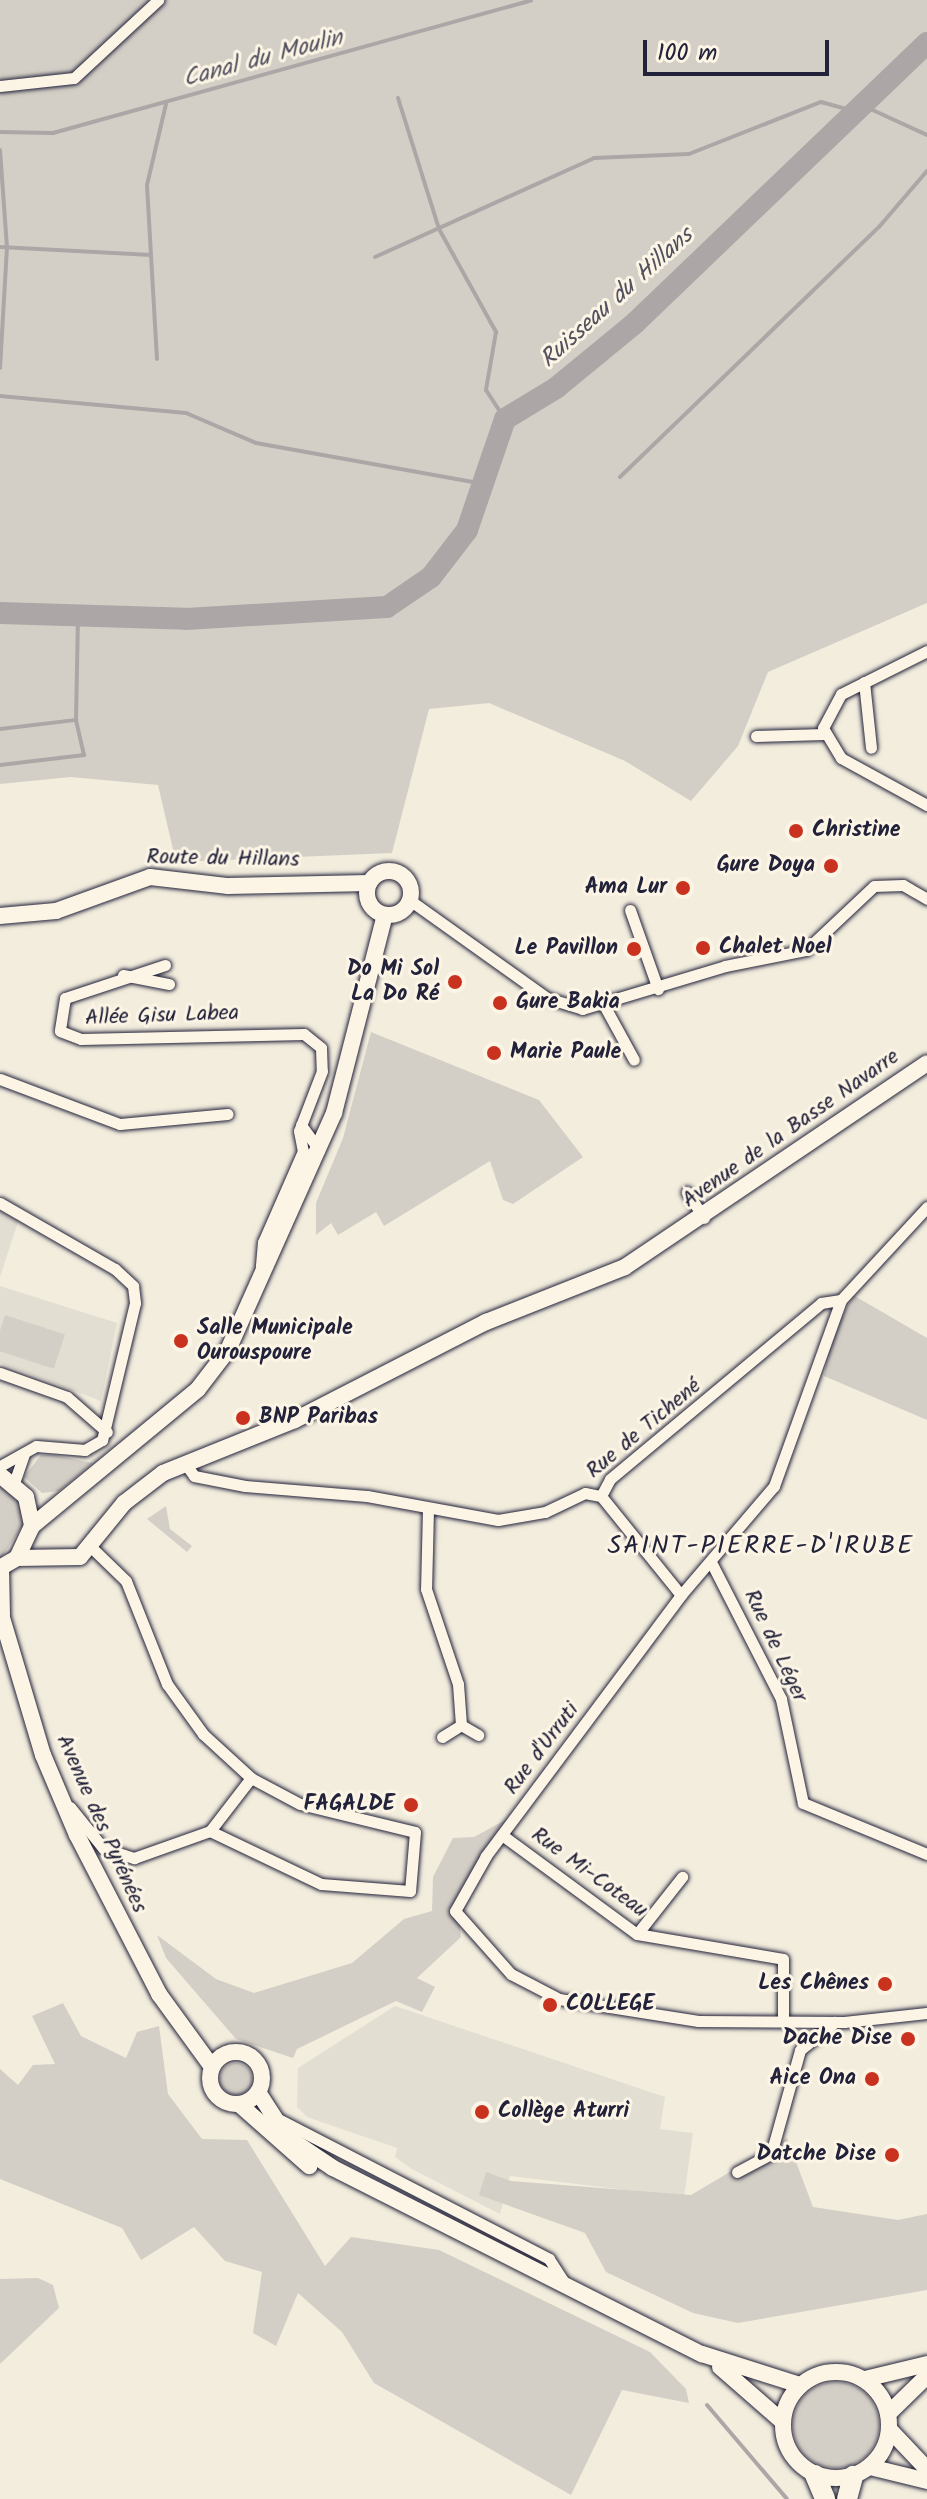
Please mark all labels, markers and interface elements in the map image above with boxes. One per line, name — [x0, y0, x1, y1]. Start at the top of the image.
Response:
water label: Canal du Moulin — [180, 24, 346, 94]
scale bar — [647, 24, 833, 74]
text: 100 m — [657, 34, 717, 73]
water label: Ruisseau du Hillans — [535, 222, 699, 374]
place label: Christine — [812, 818, 900, 844]
marker: Christine — [787, 822, 805, 840]
street label: Route du Hillans — [146, 844, 300, 874]
place label: Gure Doya — [717, 853, 815, 879]
marker: Gure Doya — [822, 857, 840, 875]
place label: Ama Lur — [585, 875, 667, 901]
marker: Ama Lur — [674, 879, 692, 897]
place label: Chalet Noel — [719, 935, 832, 961]
place label: Le Pavillon — [515, 936, 618, 962]
marker: Chalet Noel — [694, 939, 712, 957]
marker: Le Pavillon — [625, 940, 643, 958]
place label: Do Mi Sol La Do Ré — [347, 956, 439, 1008]
marker: Do Mi Sol La Do Ré — [446, 973, 464, 991]
place label: Gure Bakia — [516, 990, 620, 1016]
marker: Gure Bakia — [491, 994, 509, 1012]
street label: Allée Gisu Labea — [85, 1000, 239, 1032]
place label: Marie Paule — [510, 1040, 621, 1066]
marker: Marie Paule — [485, 1044, 503, 1062]
street label: Avenue de la Basse Navarre — [677, 1044, 905, 1214]
place label: Salle Municipale Ourouspoure — [197, 1315, 353, 1366]
marker: Salle Municipale Ourouspoure — [172, 1332, 190, 1350]
street label: Rue de Tichené — [581, 1373, 707, 1485]
place label: BNP Paribas — [259, 1405, 378, 1431]
marker: BNP Paribas — [234, 1409, 252, 1427]
district label: SAINT-PIERRE-D'IRUBE — [607, 1531, 915, 1563]
street label: Rue de Léger — [737, 1586, 813, 1706]
street label: Rue d'Urruti — [499, 1698, 585, 1800]
street label: Avenue des Pyrénées — [50, 1731, 152, 1917]
place label: FAGALDE — [303, 1792, 395, 1818]
marker: FAGALDE — [402, 1796, 420, 1814]
street label: Rue Mi-Coteau — [526, 1822, 652, 1924]
place label: Les Chênes — [758, 1971, 869, 1997]
marker: Les Chênes — [876, 1975, 894, 1993]
place label: COLLEGE — [566, 1992, 655, 2018]
marker: COLLEGE — [541, 1996, 559, 2014]
place label: Dache Dise — [782, 2026, 892, 2052]
marker: Dache Dise — [899, 2030, 917, 2048]
place label: Aice Ona — [769, 2066, 856, 2092]
marker: Aice Ona — [863, 2070, 881, 2088]
place label: Collège Aturri — [498, 2099, 629, 2125]
marker: Collège Aturri — [473, 2103, 491, 2121]
place label: Datche Dise — [756, 2142, 876, 2168]
marker: Datche Dise — [883, 2146, 901, 2164]

